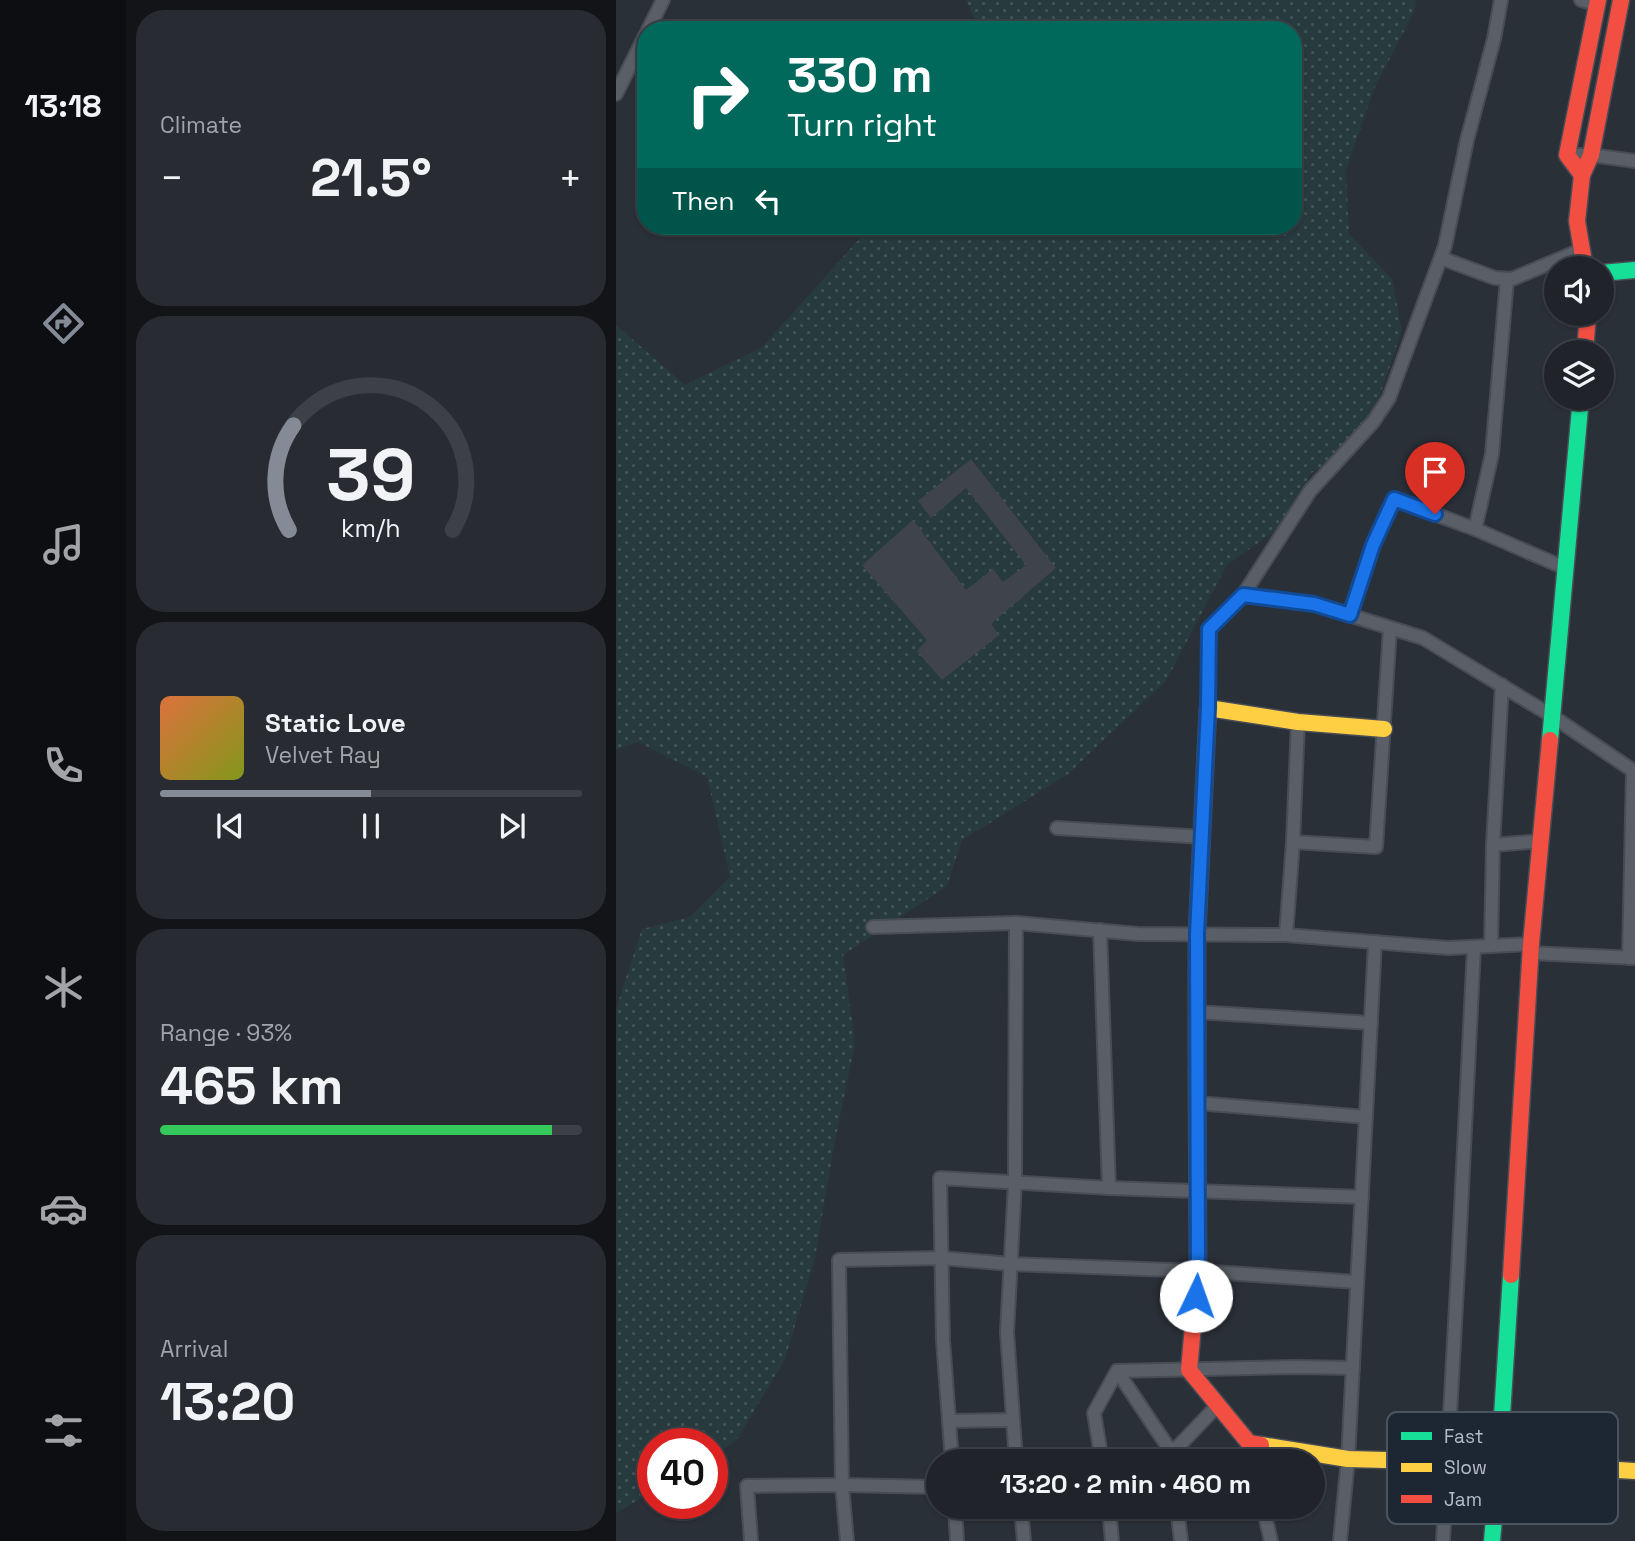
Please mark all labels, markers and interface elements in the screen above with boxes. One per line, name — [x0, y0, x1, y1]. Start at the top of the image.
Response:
text: 330 m — [787, 44, 933, 106]
icon: right — [672, 49, 763, 140]
text: 13:18 — [24, 86, 102, 126]
text: Turn right — [787, 105, 937, 145]
text: Climate — [160, 110, 242, 140]
text: 21.5° — [310, 145, 432, 211]
text: − — [160, 154, 184, 202]
text: + — [558, 154, 582, 202]
icon: left — [749, 182, 787, 220]
text: Then — [672, 184, 735, 218]
map controls — [1544, 256, 1614, 410]
button: sound — [1544, 256, 1614, 326]
icon: directions — [39, 299, 88, 348]
button: layers — [1544, 340, 1614, 410]
text: 39 — [326, 429, 416, 522]
pin — [1405, 442, 1465, 514]
icon: arrive — [1416, 453, 1454, 491]
text: km/h — [341, 512, 401, 544]
icon: music — [39, 520, 88, 569]
text: Static Love — [265, 706, 406, 740]
text: Velvet Ray — [265, 740, 381, 770]
icon: phone — [39, 741, 88, 790]
icon: previous — [211, 807, 249, 845]
icon: pause — [352, 807, 390, 845]
icon: next — [493, 807, 531, 845]
icon: climate — [39, 963, 88, 1012]
text: Range · 93% — [160, 1018, 292, 1048]
text: 465 km — [160, 1053, 343, 1119]
icon: car — [39, 1184, 88, 1233]
position arrow — [1159, 1259, 1233, 1333]
text: Arrival — [160, 1334, 228, 1364]
text: 13:20 — [160, 1369, 295, 1435]
icon: filters — [39, 1406, 88, 1455]
legend — [1387, 1412, 1618, 1524]
text: Fast — [1444, 1424, 1484, 1449]
speed limit sign: 40 — [637, 1428, 728, 1519]
text: Slow — [1444, 1455, 1487, 1480]
text: 13:20 · 2 min · 460 m — [1000, 1467, 1251, 1501]
text: Jam — [1444, 1487, 1482, 1512]

